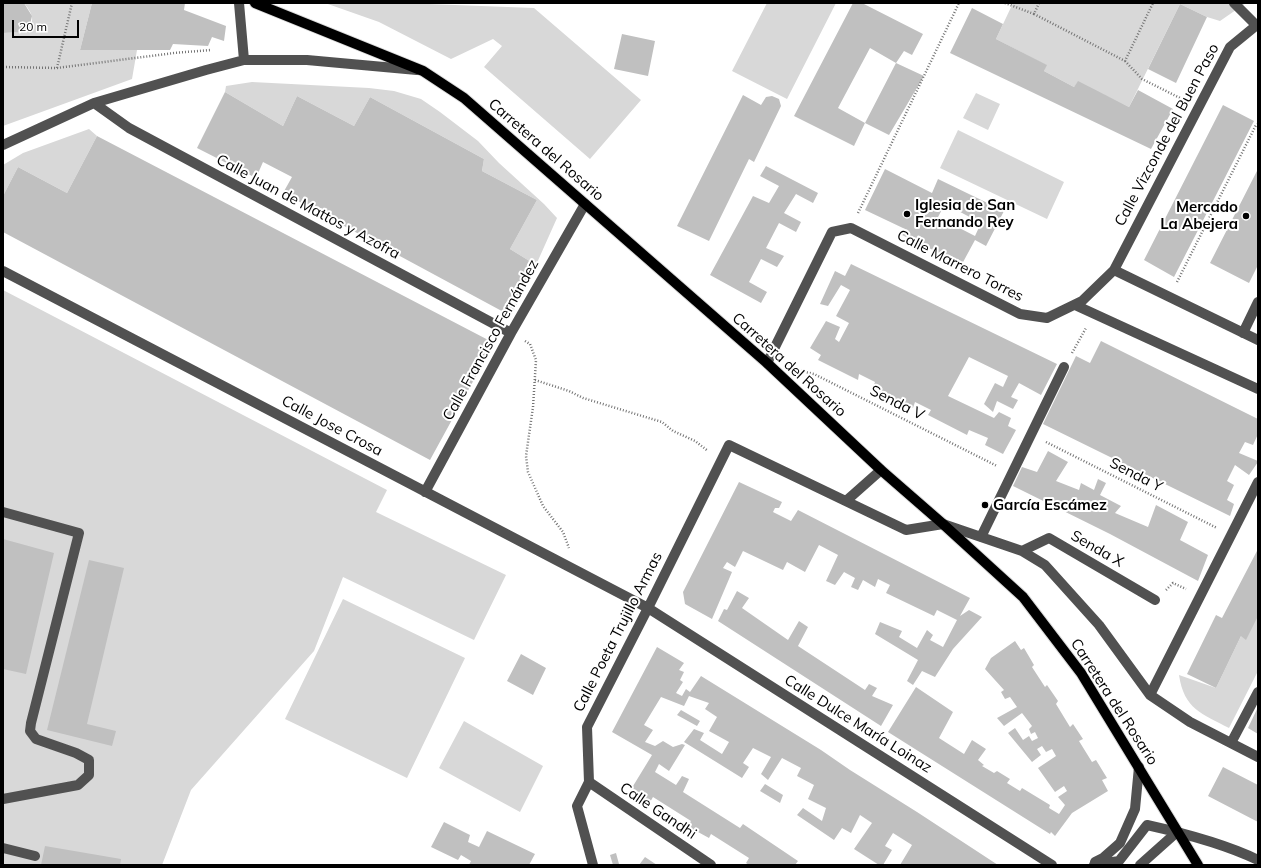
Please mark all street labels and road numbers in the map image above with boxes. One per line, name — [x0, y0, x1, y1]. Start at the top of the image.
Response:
street label: Calle Vizconde del Buen Paso — [1111, 41, 1223, 229]
street label: Carretera del Rosario — [485, 95, 607, 205]
street label: Calle Juan de Mattos y Azofra — [213, 151, 403, 263]
street label: Calle Marrero Torres — [894, 226, 1026, 306]
street label: Calle Francisco Fernández — [439, 256, 543, 424]
street label: Carretera del Rosario — [728, 309, 850, 421]
street label: Senda V — [867, 382, 927, 424]
street label: Calle Jose Crosa — [278, 392, 386, 460]
street label: Senda Y — [1106, 454, 1166, 496]
street label: Senda X — [1067, 527, 1127, 571]
street label: Calle Poeta Trujillo Armas — [570, 549, 666, 715]
street label: Carretera del Rosario — [1066, 635, 1162, 769]
street label: Calle Dulce María Loinaz — [781, 671, 935, 777]
street label: Calle Gandhi — [616, 779, 700, 843]

